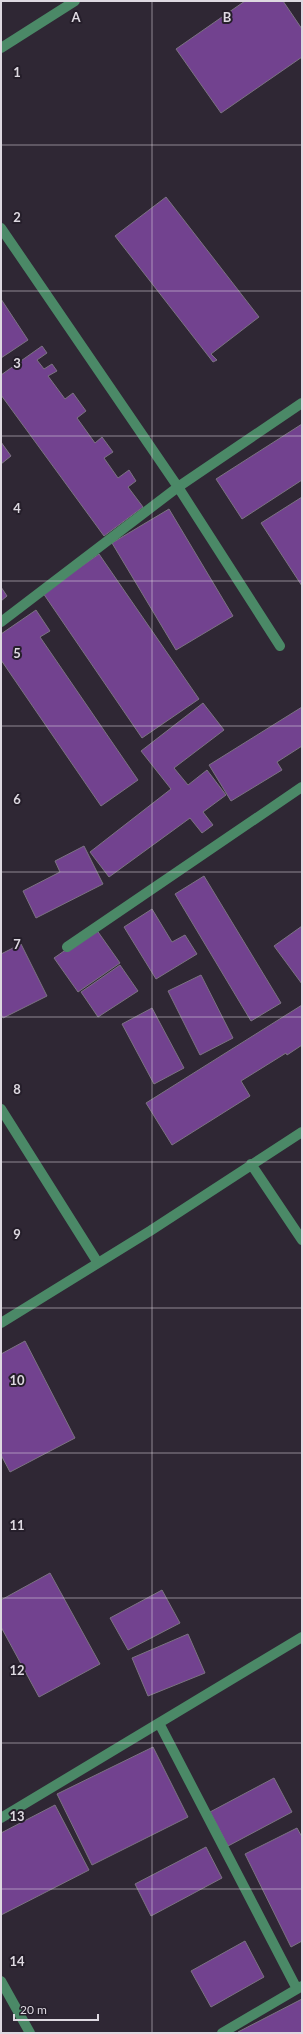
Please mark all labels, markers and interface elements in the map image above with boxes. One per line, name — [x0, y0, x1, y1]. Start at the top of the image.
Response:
text: A — [70, 9, 81, 25]
text: B — [223, 9, 232, 25]
text: 1 — [13, 64, 21, 80]
text: 2 — [13, 209, 21, 225]
text: 3 — [13, 355, 21, 371]
text: 4 — [13, 500, 21, 516]
text: 5 — [13, 645, 21, 661]
text: 6 — [13, 791, 21, 807]
text: 7 — [13, 936, 21, 952]
text: 8 — [13, 1081, 21, 1097]
text: 9 — [13, 1226, 21, 1242]
text: 10 — [9, 1372, 25, 1388]
text: 11 — [9, 1517, 25, 1533]
text: 12 — [9, 1662, 25, 1678]
text: 13 — [9, 1808, 25, 1824]
text: 14 — [9, 1953, 25, 1969]
scale bar — [14, 1996, 98, 2022]
text: 20 m — [20, 2002, 47, 2017]

